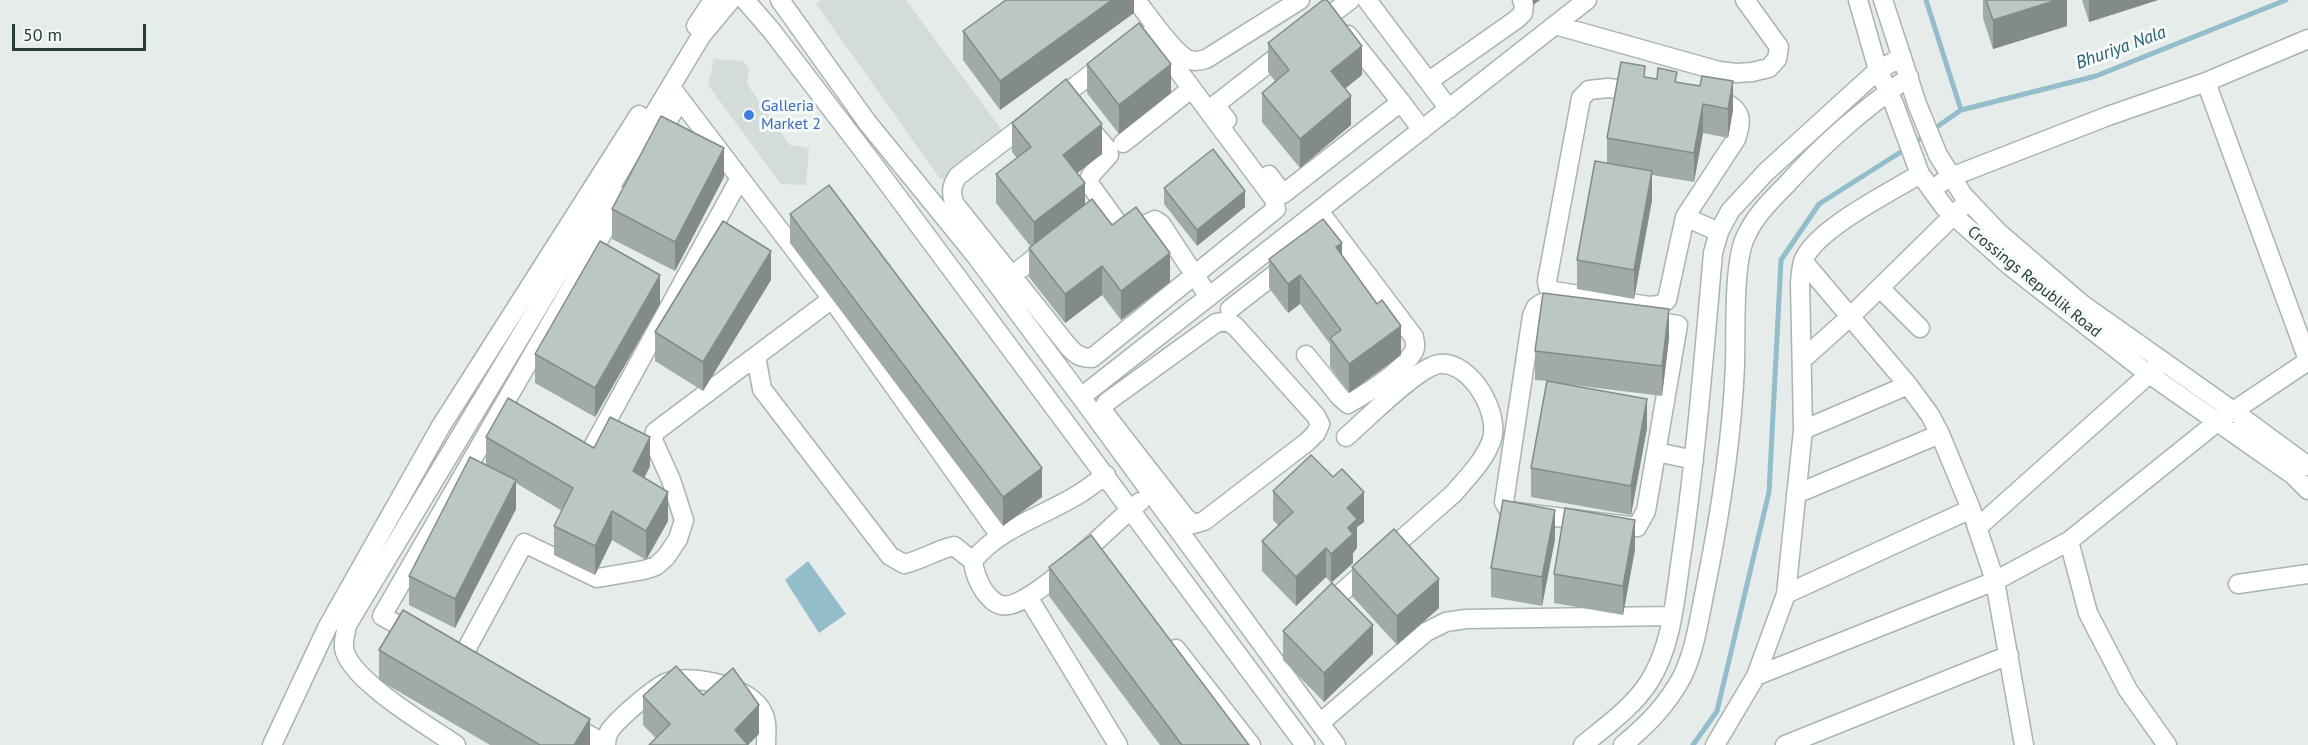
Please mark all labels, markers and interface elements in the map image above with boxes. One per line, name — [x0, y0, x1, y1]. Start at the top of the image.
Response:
scale bar — [15, 12, 148, 50]
water label: Bhuriya Nala — [2073, 22, 2169, 74]
text: 50 m — [23, 23, 62, 46]
place label: Galleria Market 2 — [761, 96, 821, 134]
marker: Galleria Market 2 — [742, 108, 756, 122]
street label: Crossings Republik Road — [1963, 222, 2105, 342]

